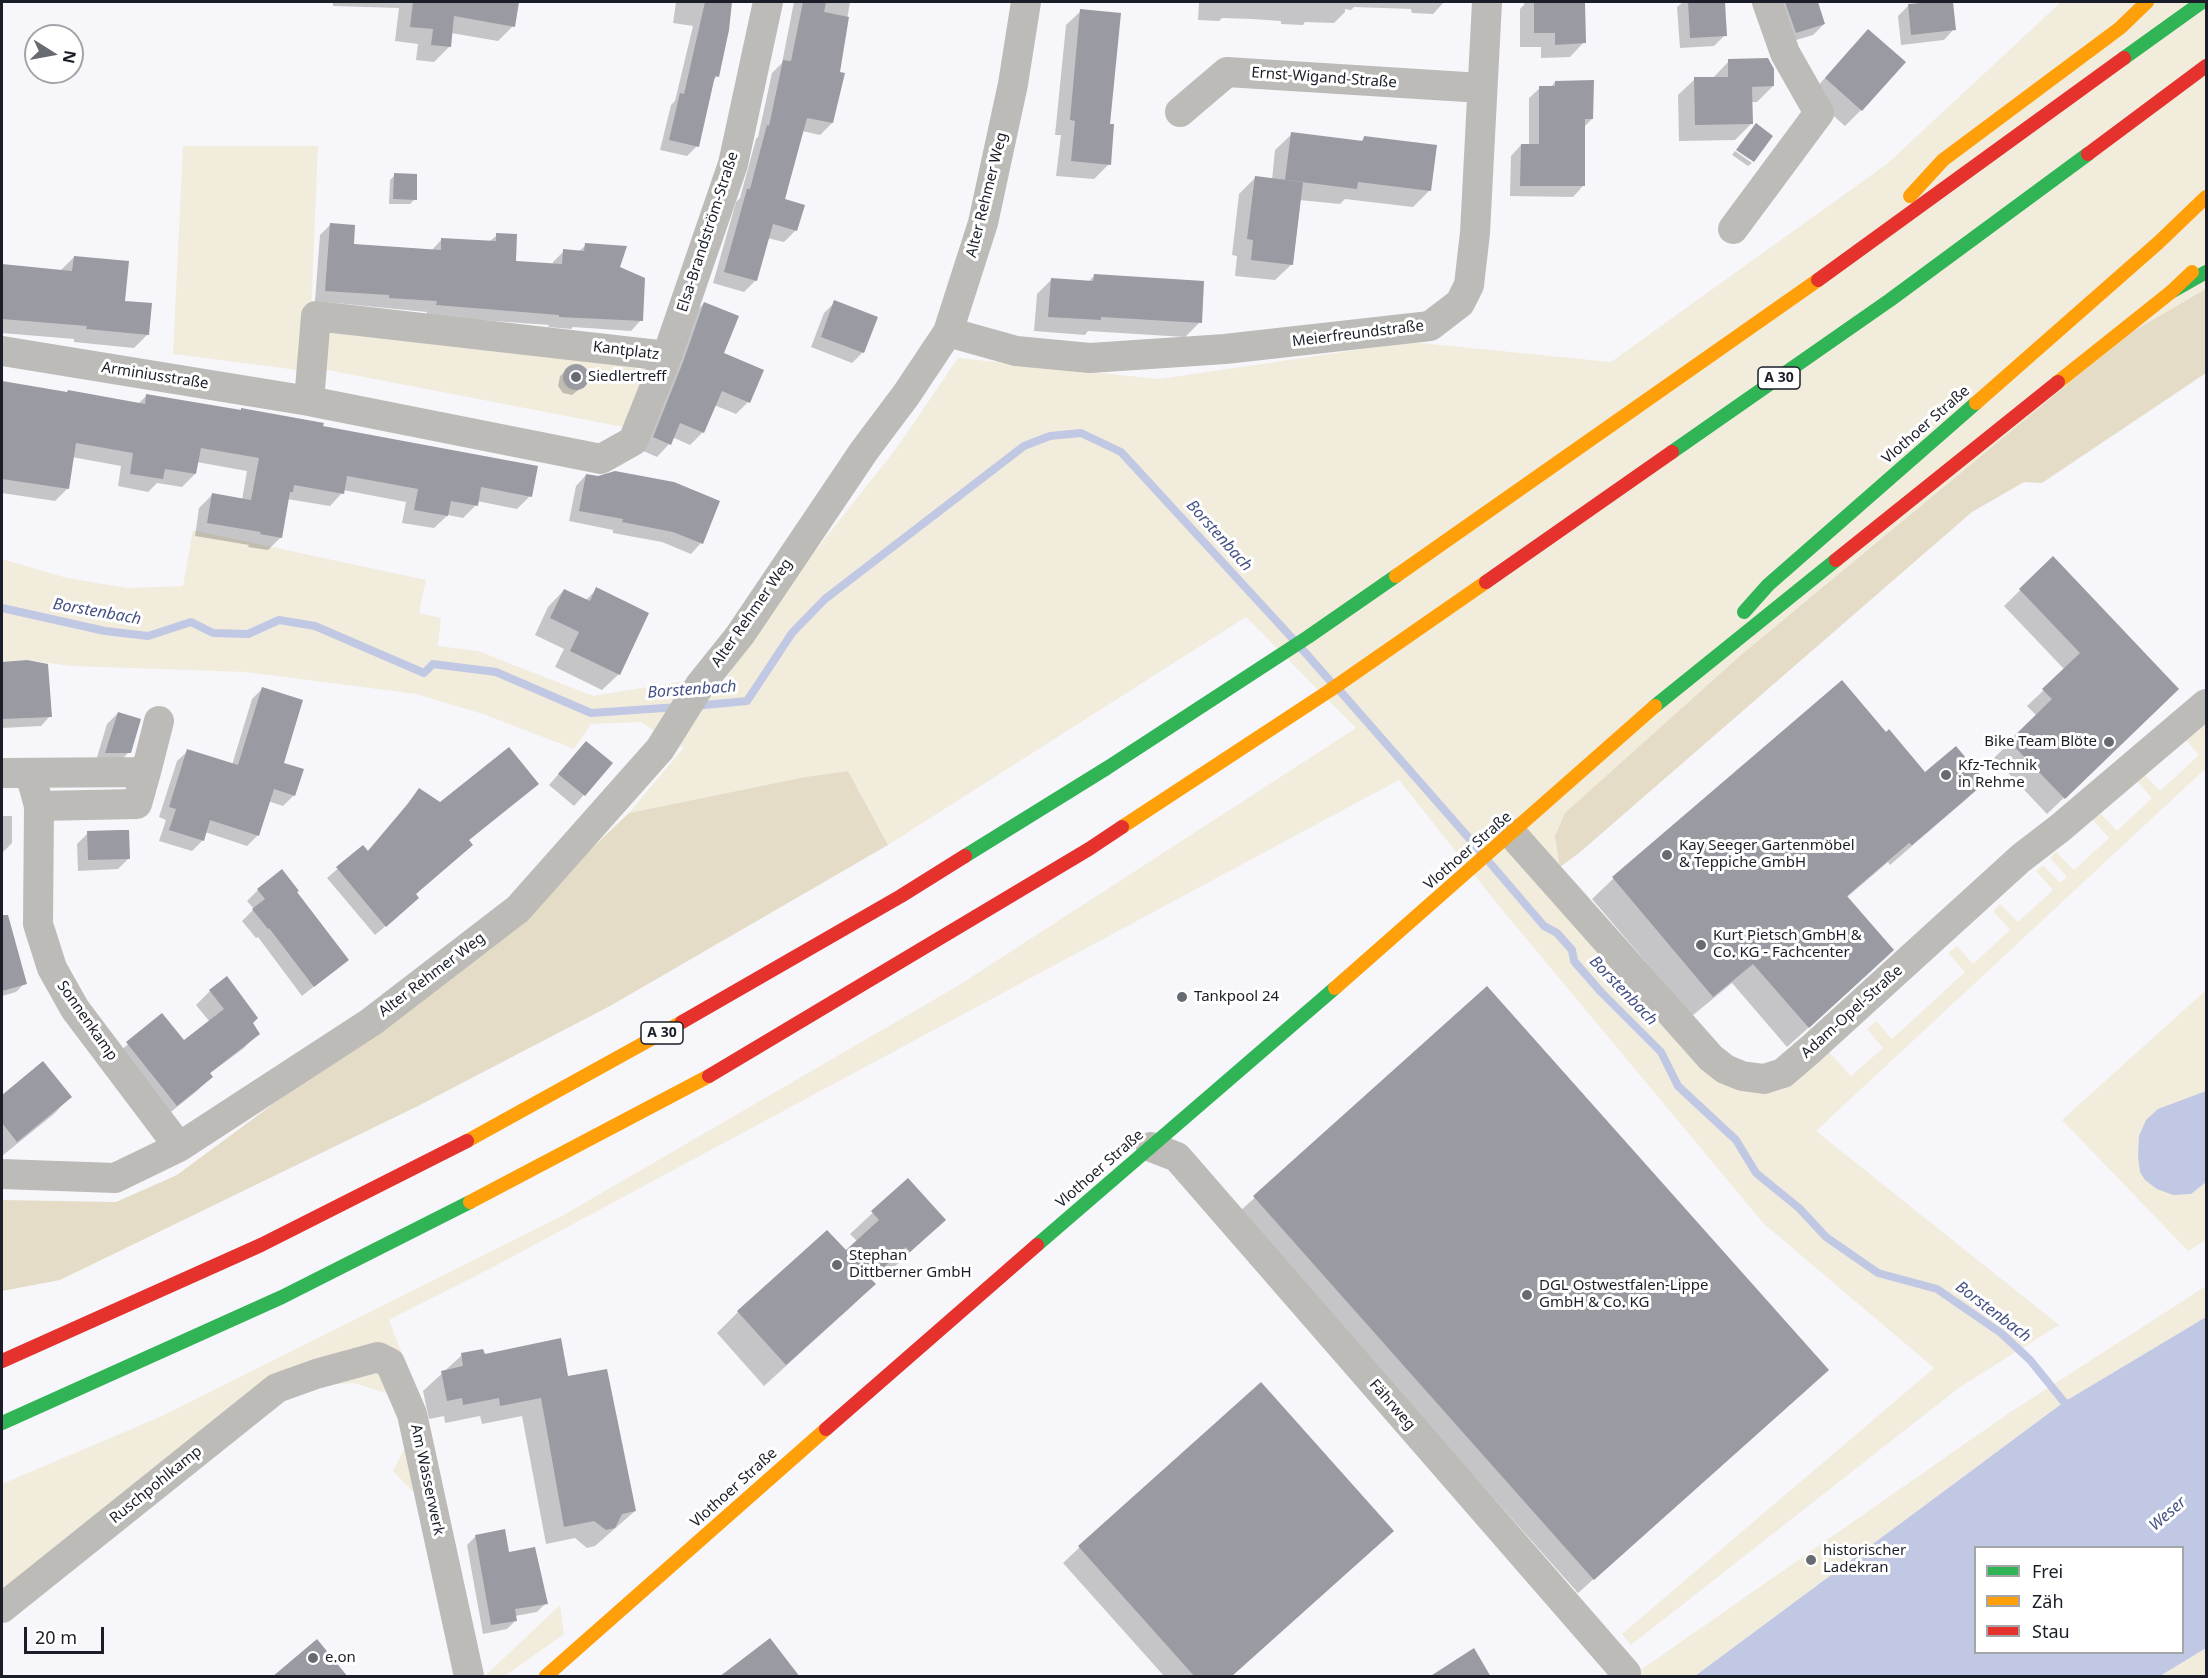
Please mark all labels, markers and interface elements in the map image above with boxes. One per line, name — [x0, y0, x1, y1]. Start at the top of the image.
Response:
north arrow — [24, 24, 84, 84]
text: N — [58, 49, 82, 66]
street label: Ernst-Wigand-Straße — [1251, 64, 1397, 92]
street label: Alter Rehmer Weg — [963, 131, 1011, 259]
street label: Elsa-Brandström-Straße — [674, 150, 742, 314]
street label: Meierfreundstraße — [1291, 317, 1425, 351]
street label: Kantplatz — [592, 338, 660, 364]
street label: Arminiusstraße — [100, 359, 210, 393]
road number: A 30 — [1758, 367, 1800, 389]
place label: Siedlertreff — [588, 368, 666, 386]
marker: Siedlertreff — [569, 370, 583, 384]
street label: Vlothoer Straße — [1879, 382, 1973, 468]
water label: Borstenbach — [1182, 496, 1256, 576]
street label: Alter Rehmer Weg — [708, 555, 796, 671]
water label: Borstenbach — [51, 595, 143, 629]
water label: Borstenbach — [647, 677, 737, 703]
place label: Bike Team Blöte — [1984, 733, 2097, 751]
marker: Bike Team Blöte — [2102, 735, 2116, 749]
place label: Kfz-Technik in Rehme — [1958, 757, 2037, 792]
marker: Kfz-Technik in Rehme — [1939, 768, 1953, 782]
street label: Vlothoer Straße — [1421, 808, 1515, 894]
place label: Kay Seeger Gartenmöbel & Teppiche GmbH — [1679, 837, 1855, 872]
marker: Kay Seeger Gartenmöbel & Teppiche GmbH — [1660, 848, 1674, 862]
place label: Kurt Pietsch GmbH & Co. KG - Fachcenter — [1713, 927, 1862, 962]
street label: Alter Rehmer Weg — [375, 929, 489, 1021]
marker: Kurt Pietsch GmbH & Co. KG - Fachcenter — [1694, 938, 1708, 952]
water label: Borstenbach — [1585, 952, 1661, 1030]
street label: Adam-Opel-Straße — [1798, 962, 1906, 1062]
street label: Sonnenkamp — [53, 978, 121, 1064]
place label: Tankpool 24 — [1194, 988, 1279, 1006]
marker: Tankpool 24 — [1175, 990, 1189, 1004]
road number: A 30 — [641, 1022, 683, 1044]
street label: Vlothoer Straße — [1053, 1126, 1147, 1212]
place label: Stephan Dittberner GmbH — [849, 1247, 972, 1282]
marker: Stephan Dittberner GmbH — [830, 1258, 844, 1272]
place label: DGL Ostwestfalen-Lippe GmbH & Co. KG — [1539, 1277, 1708, 1312]
water label: Borstenbach — [1952, 1277, 2034, 1347]
marker: DGL Ostwestfalen-Lippe GmbH & Co. KG — [1520, 1288, 1534, 1302]
street label: Fährweg — [1365, 1376, 1419, 1434]
street label: Am Wasserwerk — [406, 1423, 448, 1537]
street label: Ruschpohlkamp — [106, 1442, 206, 1528]
street label: Vlothoer Straße — [687, 1444, 781, 1532]
water label: Weser — [2146, 1493, 2190, 1535]
place label: historischer Ladekran — [1823, 1542, 1906, 1577]
legend — [1974, 1546, 2184, 1654]
marker: historischer Ladekran — [1804, 1553, 1818, 1567]
text: Frei — [2032, 1559, 2063, 1583]
text: Zäh — [2032, 1589, 2064, 1613]
scale bar — [27, 1615, 106, 1653]
text: Stau — [2032, 1619, 2070, 1643]
text: 20 m — [35, 1625, 77, 1649]
place label: e.on — [325, 1649, 356, 1667]
marker: e.on — [306, 1651, 320, 1665]

